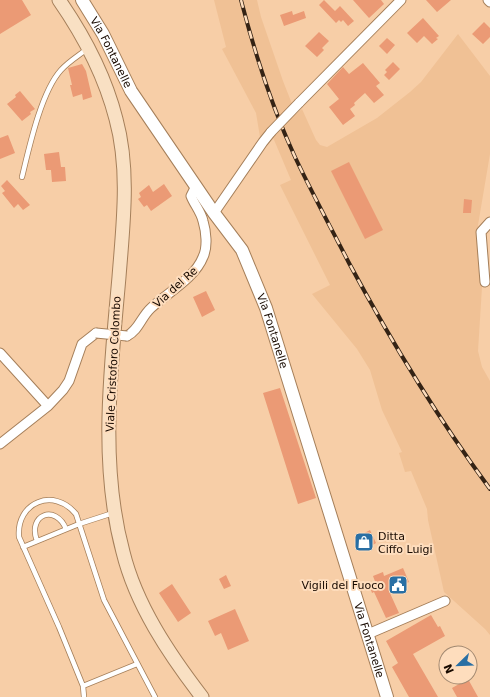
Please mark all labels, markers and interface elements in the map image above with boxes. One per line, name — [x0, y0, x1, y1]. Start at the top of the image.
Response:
street label: Via Fontanelle — [87, 15, 135, 90]
street label: Via del Re — [151, 264, 200, 311]
street label: Via Fontanelle — [254, 292, 290, 370]
street label: Viale Cristoforo Colombo — [103, 295, 124, 432]
place label: Ditta Ciffo Luigi — [378, 530, 433, 556]
shop icon: Ditta Ciffo Luigi — [353, 531, 375, 553]
public building icon: Vigili del Fuoco — [387, 574, 409, 596]
place label: Vigili del Fuoco — [302, 579, 384, 592]
street label: Via Fontanelle — [351, 601, 387, 680]
north arrow — [438, 645, 478, 685]
text: N — [441, 662, 457, 675]

